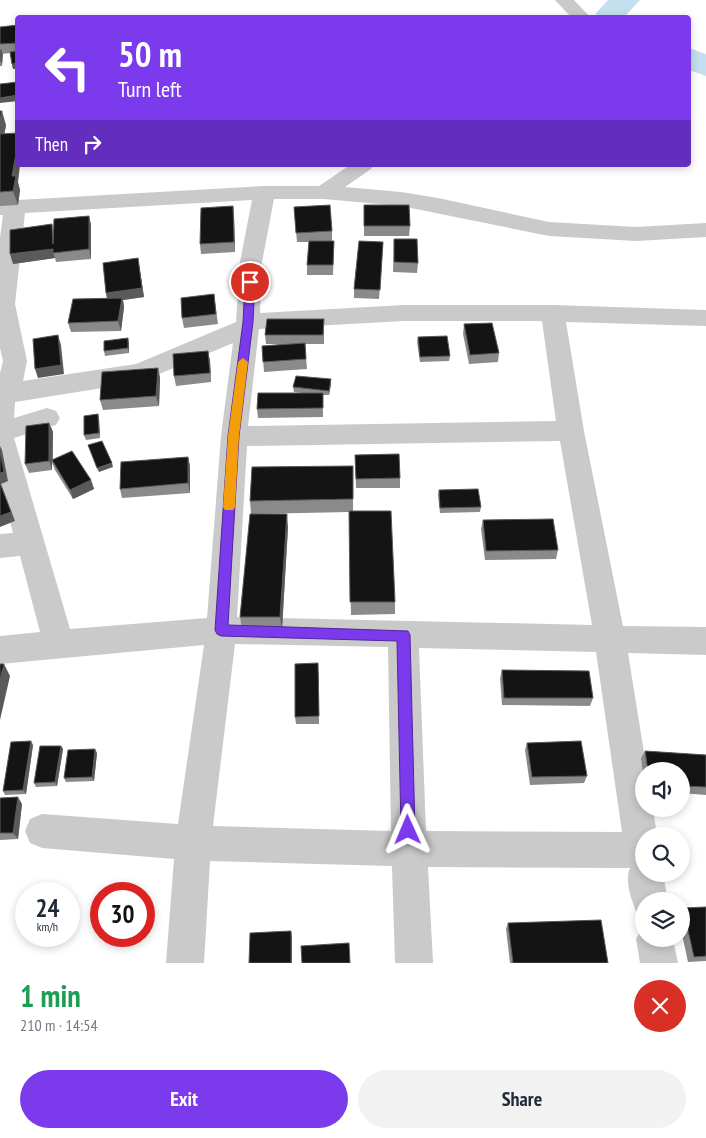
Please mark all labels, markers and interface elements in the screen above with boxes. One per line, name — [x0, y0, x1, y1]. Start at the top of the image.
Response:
text: 50 m — [118, 31, 182, 77]
icon: left — [35, 35, 100, 100]
text: Turn left — [118, 75, 182, 103]
icon: right — [78, 130, 106, 158]
text: Then — [35, 132, 68, 156]
pin — [229, 261, 271, 303]
icon: arrive — [236, 268, 264, 296]
map controls — [635, 762, 690, 947]
button: sound — [635, 762, 690, 817]
position arrow — [381, 803, 433, 855]
button: search — [635, 827, 690, 882]
speed limit sign: 30 — [90, 882, 155, 947]
text: 24 — [36, 892, 59, 924]
button: layers — [635, 892, 690, 947]
text: km/h — [37, 919, 58, 934]
text: 1 min — [20, 976, 81, 1015]
button: close — [634, 980, 686, 1032]
text: 210 m · 14:54 — [20, 1015, 98, 1035]
button: Exit — [20, 1070, 348, 1128]
button: Share — [358, 1070, 686, 1128]

